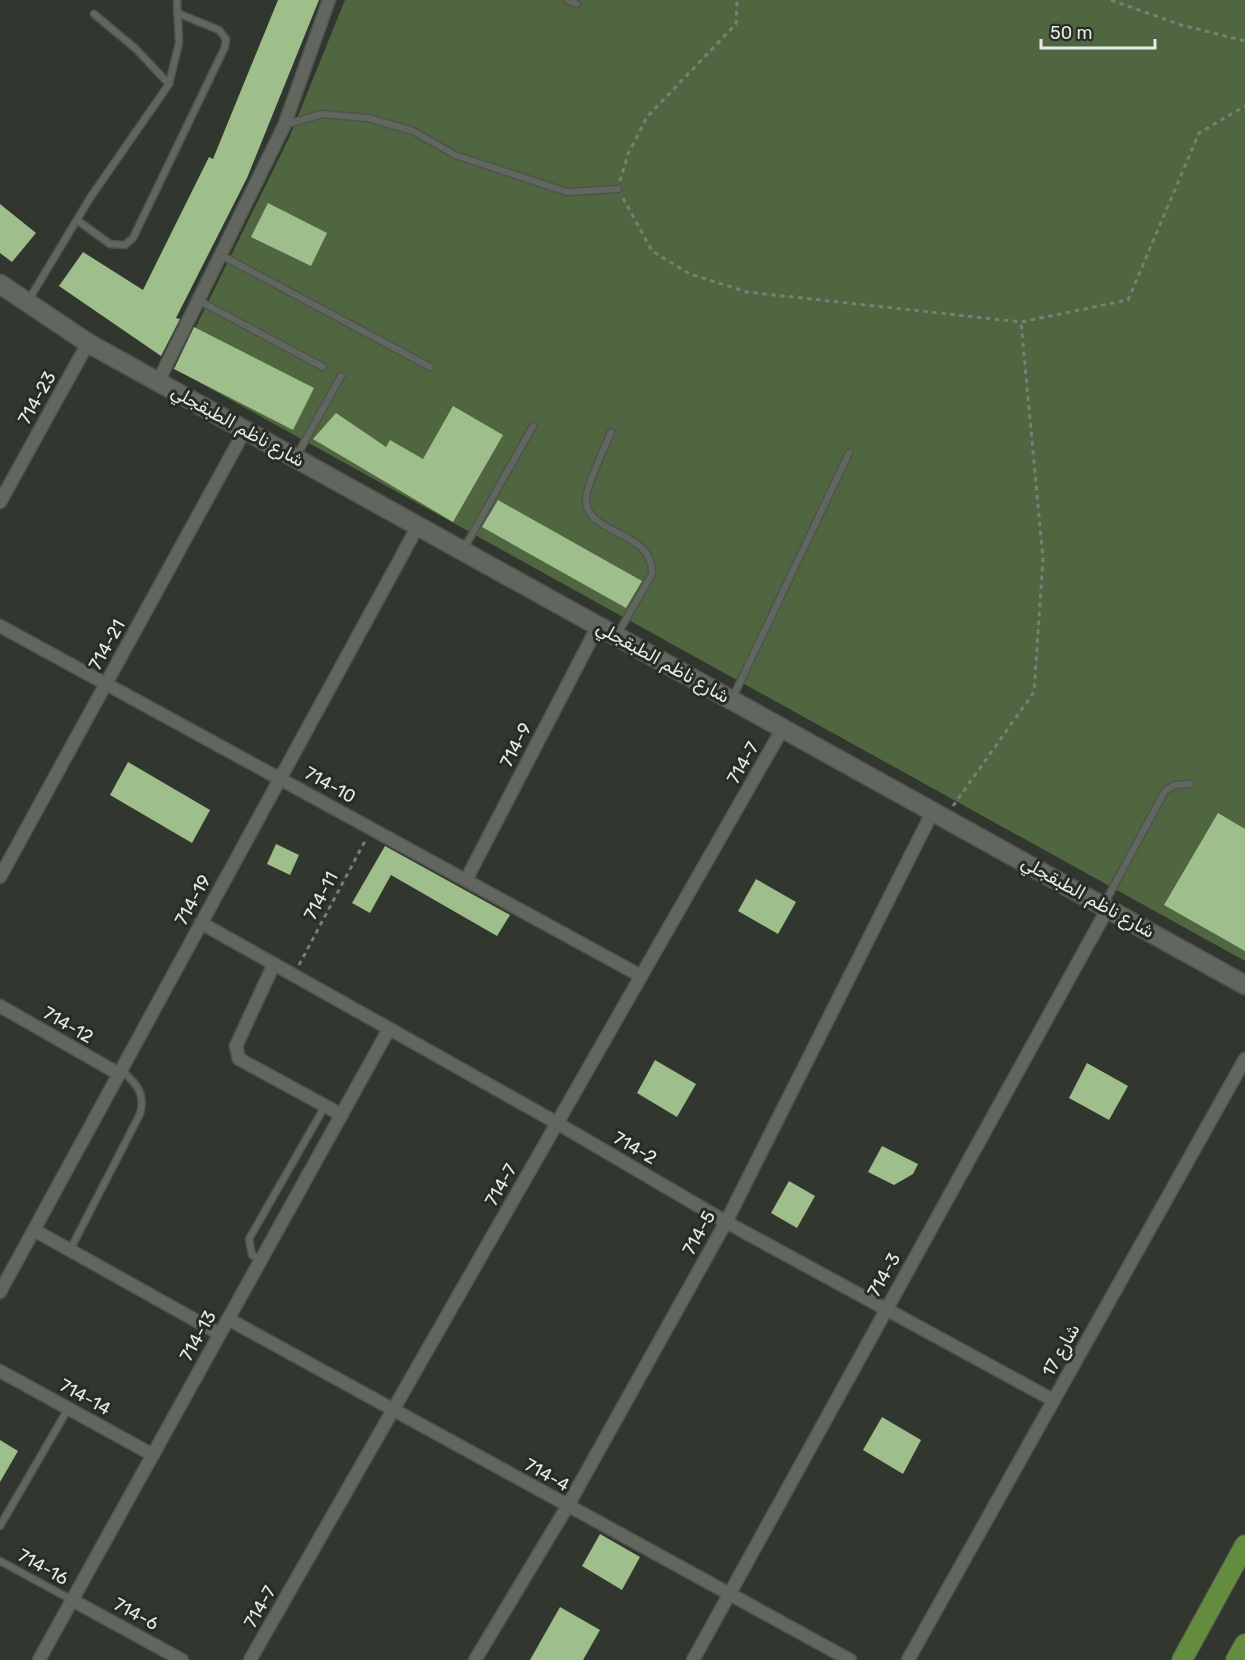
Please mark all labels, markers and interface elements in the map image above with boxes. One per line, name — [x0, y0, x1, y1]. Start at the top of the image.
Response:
scale bar — [1041, 12, 1155, 50]
text: 50 m — [1050, 22, 1093, 44]
street label: 714-23 — [13, 368, 61, 428]
street label: شارع ناظم الطبقجلي — [166, 380, 309, 474]
street label: 714-21 — [84, 616, 130, 674]
street label: شارع ناظم الطبقجلي — [591, 616, 734, 710]
street label: 714-9 — [495, 719, 537, 771]
street label: 714-7 — [722, 738, 764, 788]
street label: 714-10 — [300, 762, 360, 808]
street label: شارع ناظم الطبقجلي — [1016, 851, 1159, 945]
street label: 714-11 — [299, 868, 343, 924]
street label: 714-19 — [170, 871, 216, 929]
street label: 714-12 — [39, 1002, 97, 1048]
street label: 714-2 — [609, 1127, 661, 1169]
street label: 714-7 — [480, 1160, 522, 1210]
street label: 714-5 — [678, 1207, 720, 1259]
street label: 714-3 — [863, 1249, 905, 1301]
street label: 714-13 — [175, 1307, 221, 1365]
street label: شارع 17 — [1038, 1320, 1085, 1381]
street label: 714-14 — [56, 1374, 114, 1420]
street label: 714-4 — [521, 1454, 573, 1496]
street label: 714-16 — [14, 1544, 72, 1590]
street label: 714-7 — [239, 1582, 281, 1632]
street label: 714-6 — [110, 1593, 162, 1635]

